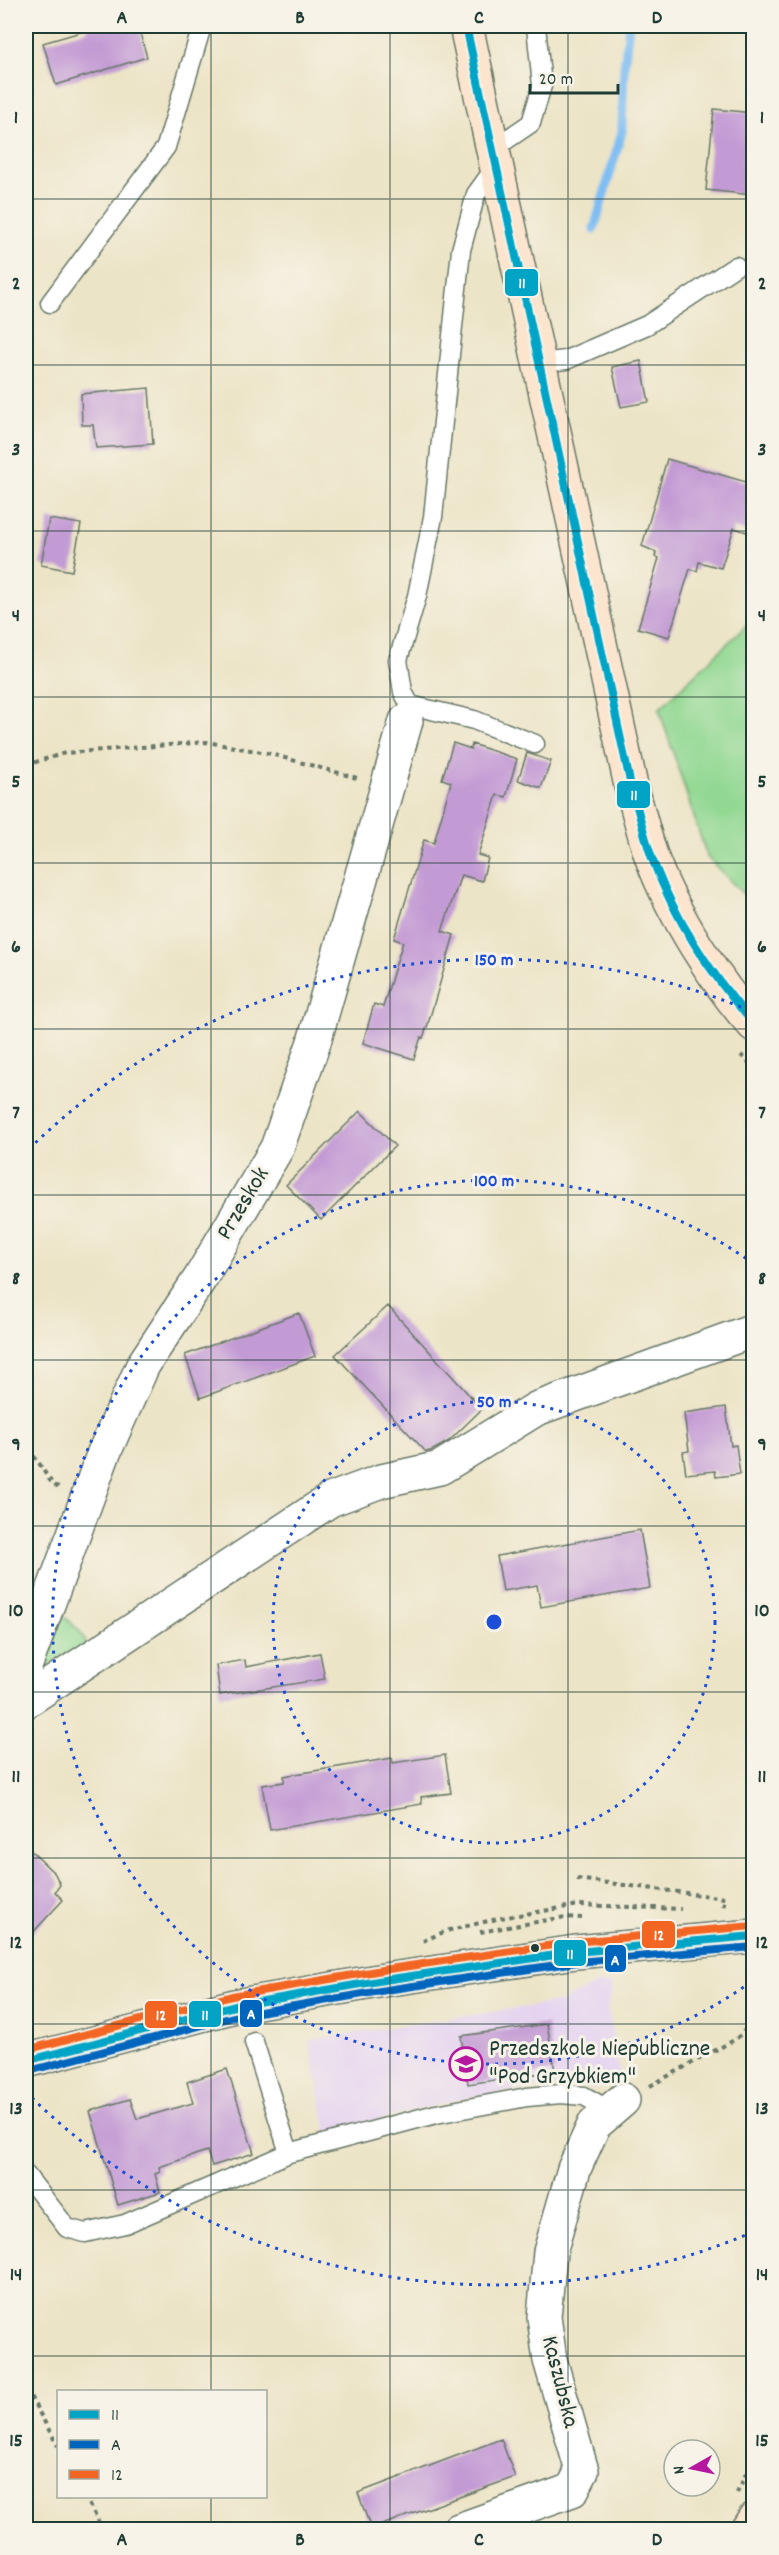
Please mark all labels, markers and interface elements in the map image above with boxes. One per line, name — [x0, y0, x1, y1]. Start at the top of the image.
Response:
text: A — [117, 5, 128, 33]
text: B — [295, 5, 305, 33]
text: C — [474, 5, 484, 33]
text: D — [652, 5, 663, 33]
scale bar — [530, 57, 618, 95]
text: 20 m — [539, 68, 573, 93]
text: 1 — [14, 105, 18, 133]
text: 1 — [760, 105, 764, 133]
line badge: 11 — [504, 268, 539, 297]
text: 2 — [12, 271, 20, 299]
text: 2 — [758, 271, 766, 299]
text: 11 — [518, 273, 526, 296]
text: 3 — [12, 437, 20, 465]
text: 3 — [758, 437, 766, 465]
text: 4 — [12, 603, 20, 631]
text: 4 — [758, 603, 766, 631]
text: 5 — [11, 769, 21, 797]
text: 5 — [757, 769, 767, 797]
line badge: 11 — [616, 780, 651, 809]
text: 11 — [630, 785, 638, 808]
text: 6 — [11, 934, 21, 962]
text: 6 — [757, 934, 767, 962]
text: 150 m — [475, 949, 513, 974]
text: 7 — [12, 1100, 20, 1128]
text: 7 — [758, 1100, 766, 1128]
street label: Przeskok — [209, 1161, 279, 1247]
text: 100 m — [474, 1170, 514, 1195]
text: 8 — [12, 1266, 20, 1294]
text: 8 — [758, 1266, 766, 1294]
text: 50 m — [477, 1391, 511, 1416]
text: 9 — [11, 1432, 21, 1460]
text: 9 — [757, 1432, 767, 1460]
text: 10 — [8, 1598, 24, 1626]
text: 10 — [754, 1598, 770, 1626]
centre of rings — [484, 1612, 504, 1632]
text: 11 — [12, 1764, 20, 1792]
text: 11 — [758, 1764, 766, 1792]
line badge: 12 — [641, 1920, 676, 1949]
text: 12 — [654, 1925, 664, 1948]
text: 12 — [9, 1930, 23, 1958]
text: 12 — [755, 1930, 769, 1958]
line badge: 11 — [553, 1939, 587, 1967]
unlabelled marker — [529, 1942, 541, 1954]
text: 11 — [566, 1944, 574, 1967]
line badge: A — [604, 1944, 627, 1973]
text: A — [611, 1950, 620, 1973]
line badge: A — [239, 1999, 263, 2028]
line badge: 12 — [144, 2000, 178, 2029]
line badge: 11 — [188, 2000, 222, 2028]
text: A — [247, 2004, 256, 2027]
text: 12 — [156, 2005, 166, 2028]
text: 11 — [201, 2005, 209, 2028]
place label: Przedszkole Niepubliczne "Pod Grzybkiem" — [489, 2033, 710, 2095]
school or university icon: Przedszkole Niepubliczne "Pod Grzybkiem" — [448, 2046, 484, 2082]
text: 13 — [9, 2096, 23, 2124]
text: 13 — [755, 2096, 769, 2124]
text: 14 — [10, 2262, 22, 2290]
text: 14 — [756, 2262, 768, 2290]
street label: Kaszubska — [531, 2333, 587, 2432]
legend — [57, 2390, 267, 2498]
text: 11 — [111, 2404, 119, 2429]
text: 15 — [9, 2428, 23, 2456]
text: 15 — [755, 2428, 769, 2456]
text: A — [111, 2434, 121, 2459]
north arrow — [662, 2438, 722, 2498]
text: 12 — [111, 2464, 123, 2489]
text: N — [668, 2464, 692, 2476]
text: A — [117, 2527, 128, 2555]
text: B — [295, 2527, 305, 2555]
text: C — [474, 2527, 484, 2555]
text: D — [652, 2527, 663, 2555]

